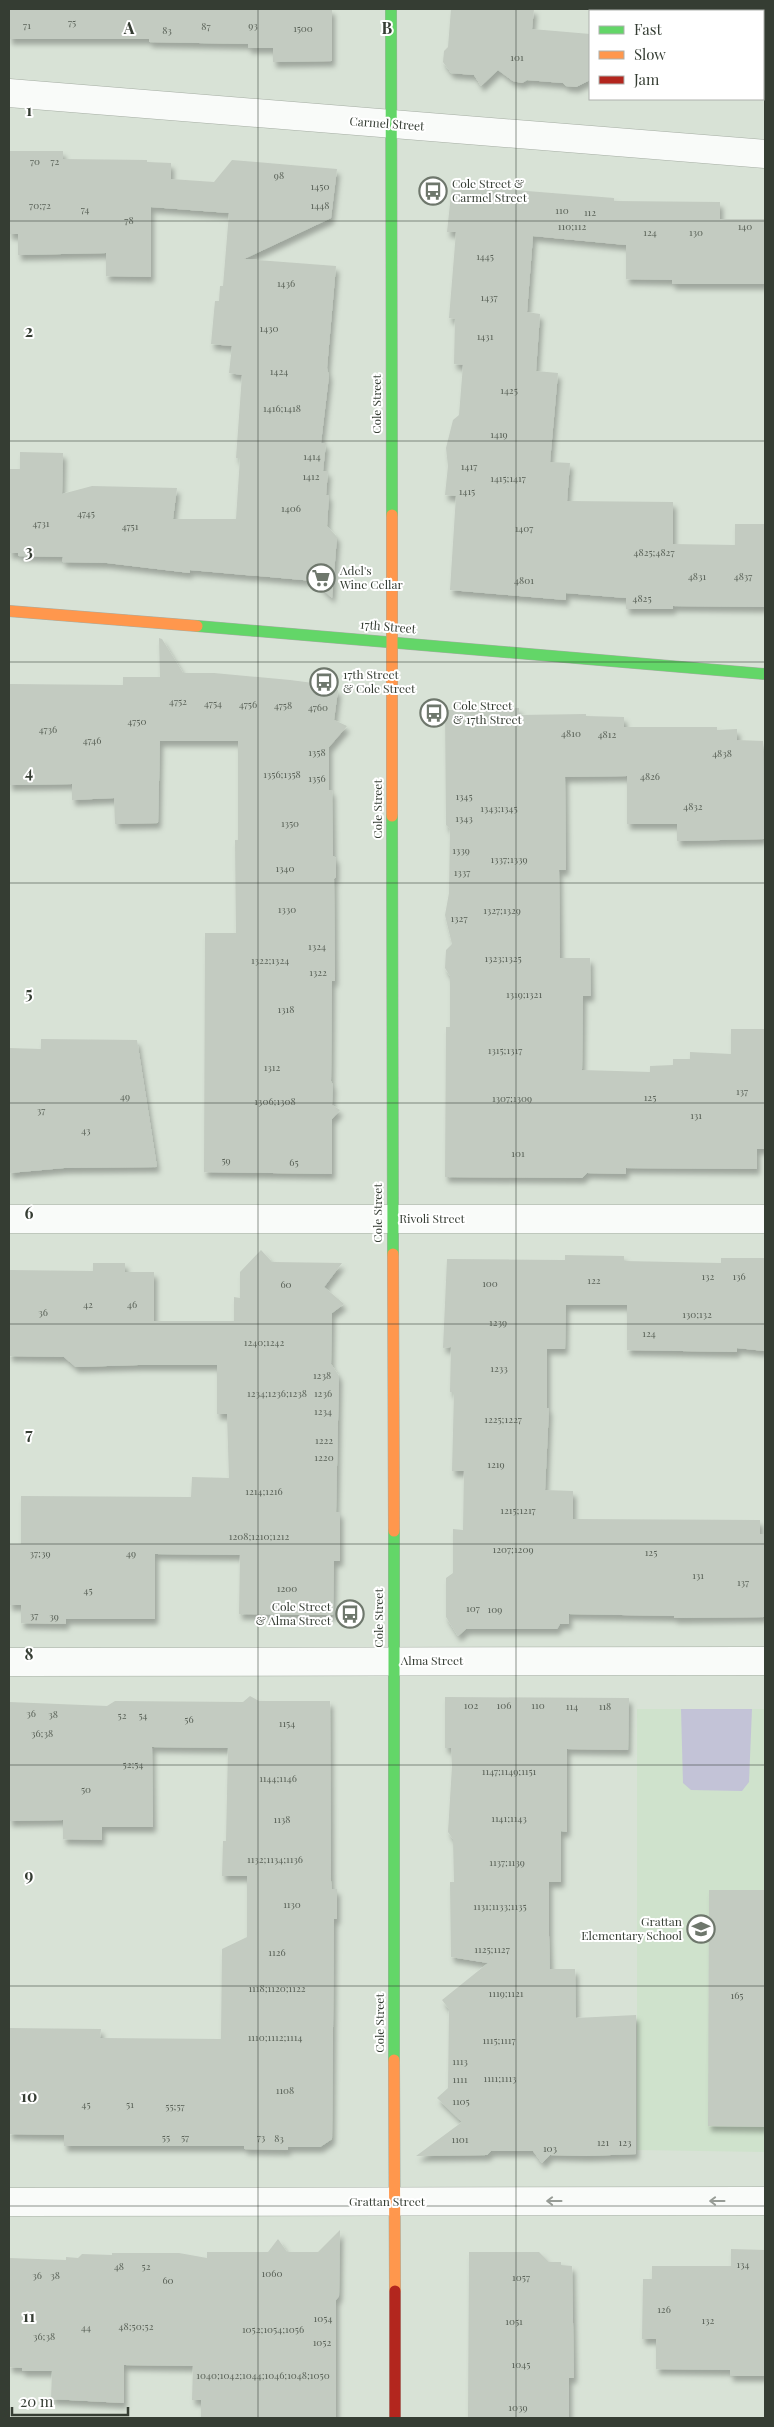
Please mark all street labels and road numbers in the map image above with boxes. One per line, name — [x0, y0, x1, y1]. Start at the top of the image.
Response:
street label: Carmel Street — [349, 112, 426, 134]
street label: Cole Street — [368, 374, 384, 434]
street label: 17th Street — [360, 616, 417, 636]
street label: Cole Street — [369, 779, 385, 839]
street label: Cole Street — [369, 1183, 385, 1243]
street label: Rivoli Street — [399, 1210, 466, 1226]
street label: Cole Street — [370, 1588, 386, 1648]
street label: Alma Street — [400, 1652, 464, 1668]
street label: Cole Street — [371, 1993, 387, 2053]
street label: Grattan Street — [349, 2193, 426, 2209]

